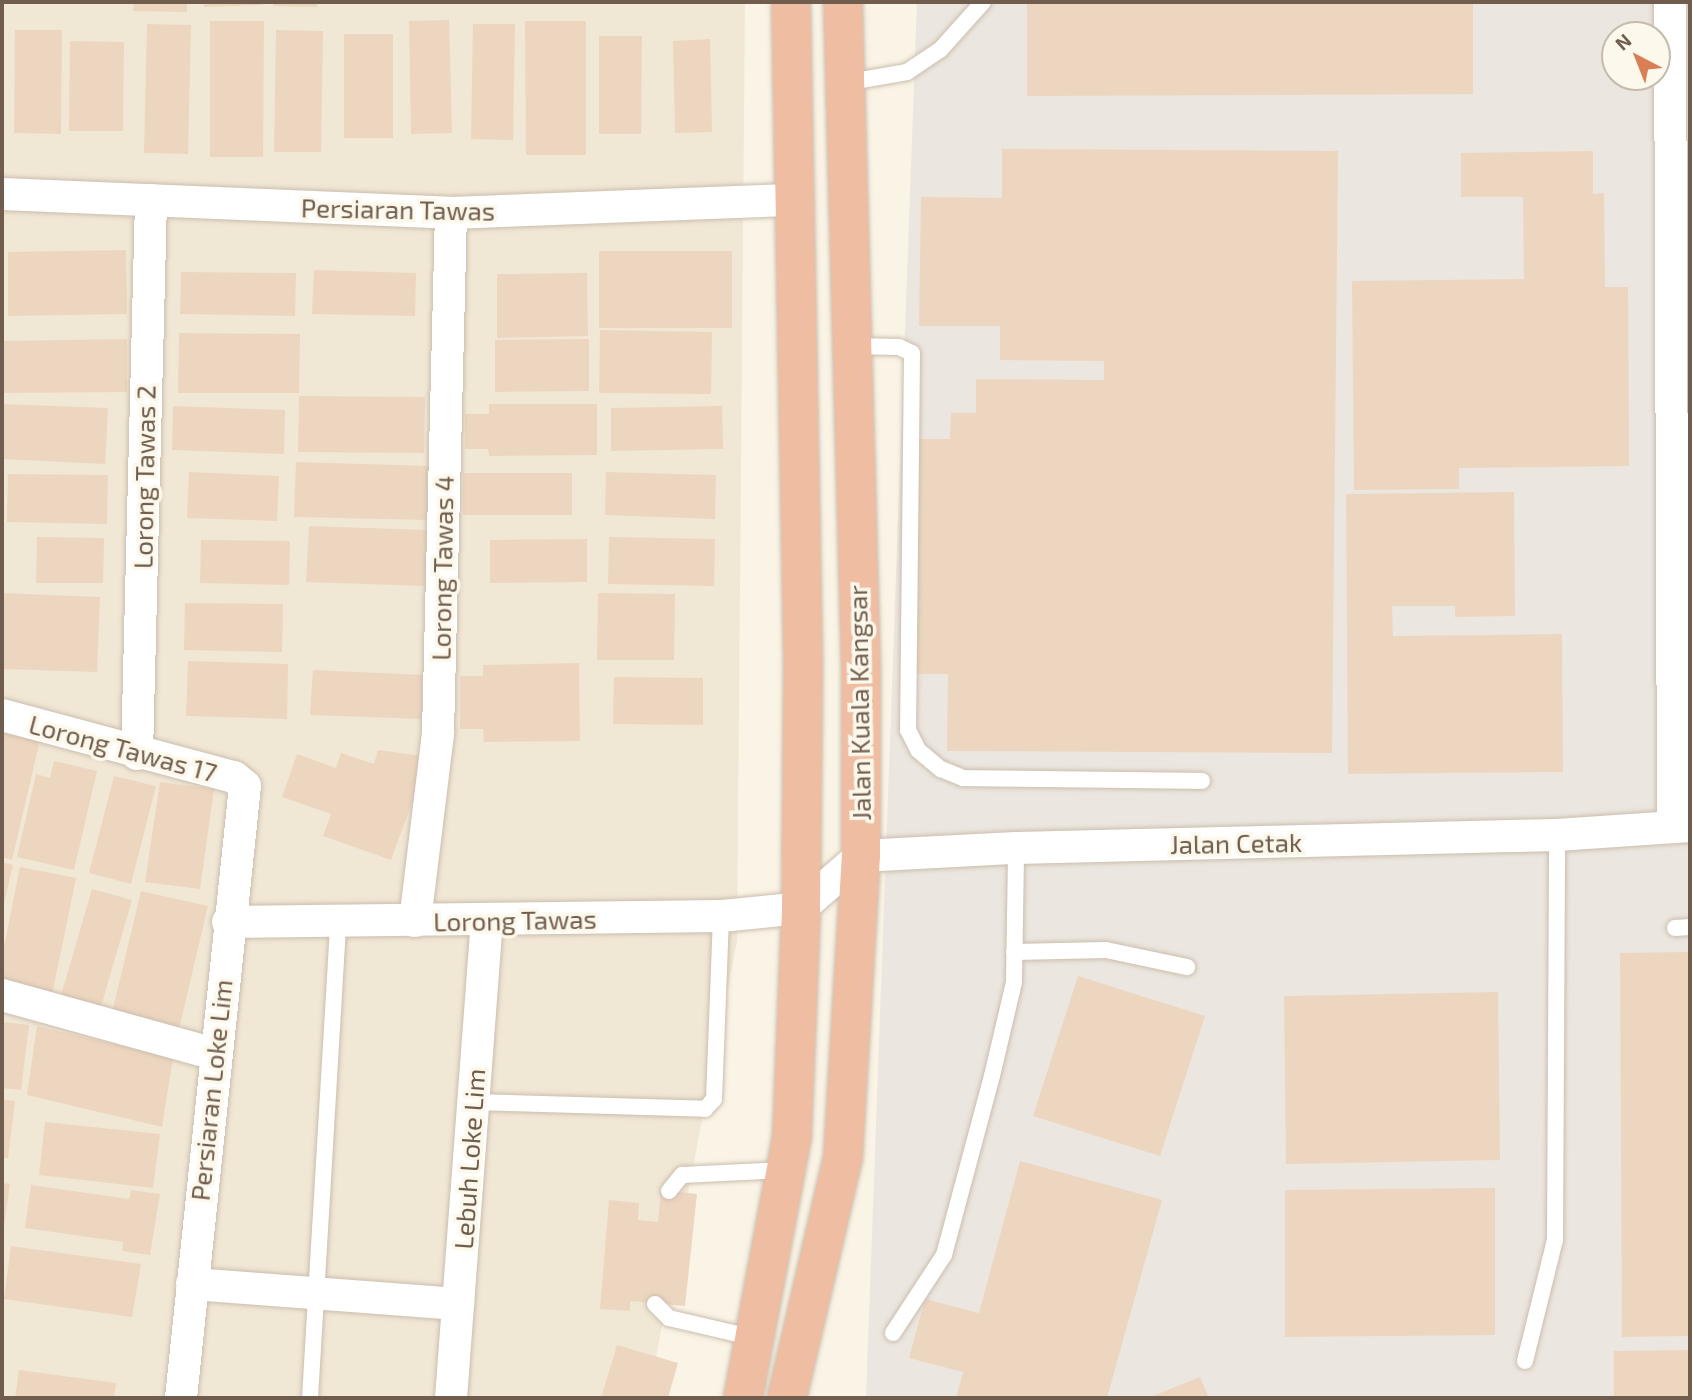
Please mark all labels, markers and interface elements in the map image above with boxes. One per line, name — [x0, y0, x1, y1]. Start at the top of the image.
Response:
north arrow — [1601, 21, 1671, 91]
text: N — [1610, 28, 1636, 55]
street label: Persiaran Tawas — [300, 192, 496, 226]
street label: Lorong Tawas 2 — [127, 384, 161, 570]
street label: Lorong Tawas 4 — [425, 475, 459, 661]
street label: Jalan Kuala Kangsar — [841, 585, 877, 821]
street label: Lorong Tawas 17 — [25, 708, 221, 788]
street label: Jalan Cetak — [1170, 826, 1302, 860]
street label: Lorong Tawas — [433, 903, 597, 937]
street label: Persiaran Loke Lim — [184, 978, 238, 1202]
street label: Lebuh Loke Lim — [447, 1068, 491, 1250]

